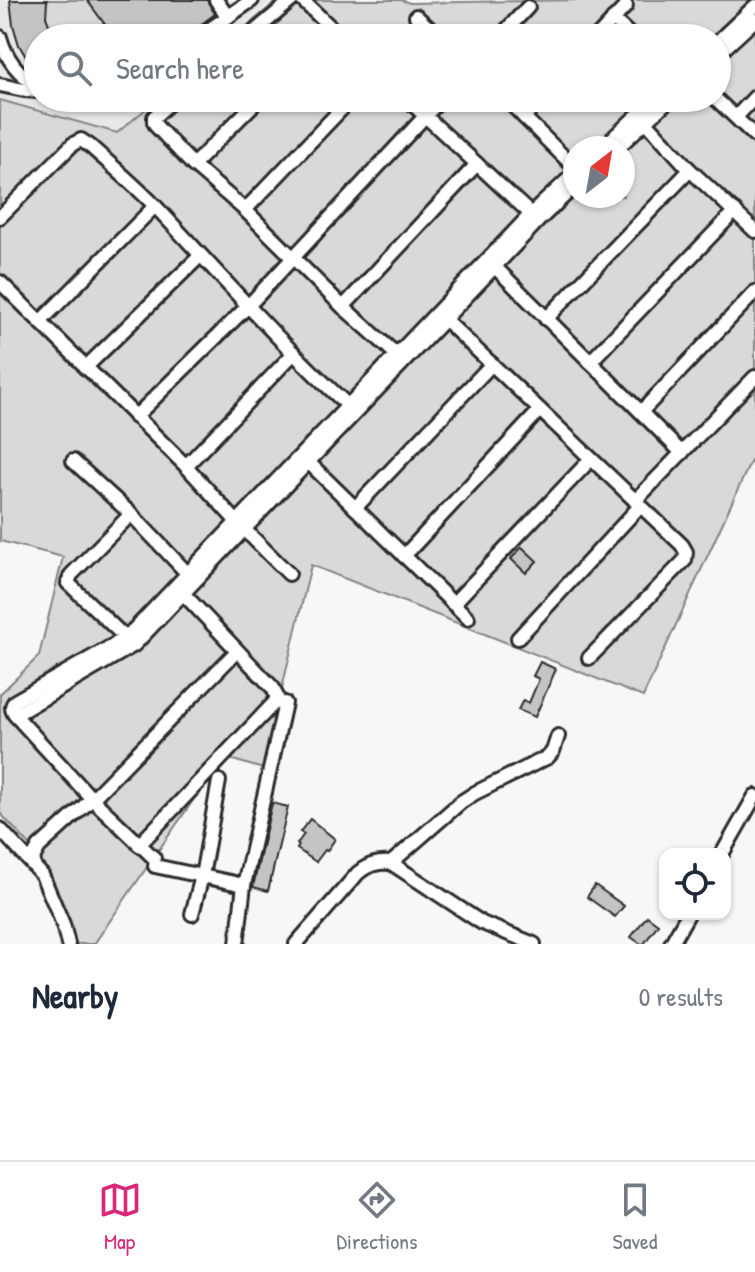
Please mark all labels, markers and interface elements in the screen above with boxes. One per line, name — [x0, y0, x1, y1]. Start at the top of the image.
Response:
search box — [24, 24, 731, 112]
icon: search — [52, 46, 96, 90]
text: Search here — [116, 48, 244, 88]
north arrow — [563, 136, 635, 208]
map controls — [659, 848, 731, 920]
button: locate — [659, 848, 731, 920]
text: Nearby — [32, 973, 118, 1019]
text: 0 results — [639, 979, 723, 1014]
tab: Map — [98, 1178, 142, 1256]
tab: Directions — [337, 1178, 418, 1256]
tab: Saved — [613, 1178, 657, 1256]

